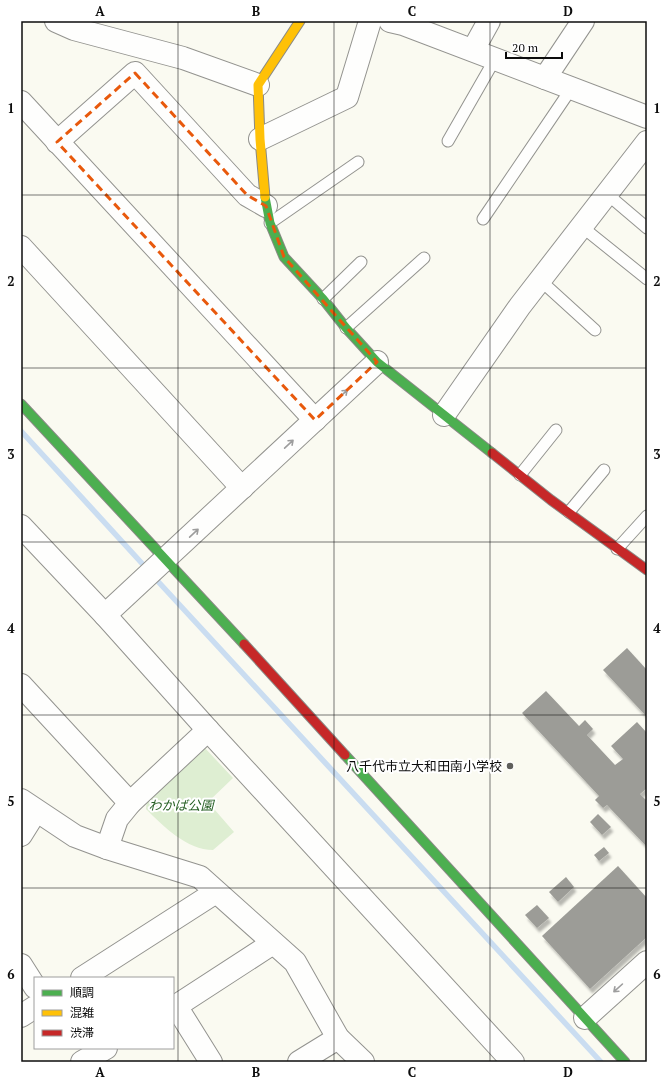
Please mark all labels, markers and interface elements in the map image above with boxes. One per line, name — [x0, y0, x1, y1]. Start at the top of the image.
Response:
text: A — [95, 2, 105, 20]
text: B — [252, 2, 260, 20]
text: C — [408, 2, 416, 20]
text: D — [563, 2, 573, 20]
scale bar — [506, 34, 562, 60]
text: 20 m — [512, 40, 539, 55]
text: 1 — [7, 99, 15, 117]
text: 1 — [653, 99, 661, 117]
text: 2 — [7, 272, 15, 290]
text: 2 — [653, 272, 661, 290]
one-way arrow — [338, 389, 348, 398]
one-way arrow — [284, 440, 294, 449]
text: 3 — [7, 445, 15, 463]
text: 3 — [653, 445, 661, 463]
one-way arrow — [189, 528, 199, 538]
text: 4 — [7, 619, 15, 637]
text: 4 — [653, 619, 661, 637]
place label: 八千代市立大和田南小学校 — [346, 757, 502, 775]
marker: 八千代市立大和田南小学校 — [505, 761, 515, 771]
text: 5 — [7, 792, 15, 810]
text: 5 — [653, 792, 661, 810]
park label: わかば公園 — [148, 796, 215, 814]
text: 6 — [7, 965, 15, 983]
text: 6 — [653, 965, 661, 983]
legend — [34, 977, 174, 1049]
one-way arrow — [613, 984, 623, 993]
text: 順調 — [70, 985, 94, 1000]
text: 混雑 — [70, 1005, 94, 1020]
text: 渋滞 — [70, 1025, 94, 1040]
text: A — [95, 1063, 105, 1081]
text: B — [252, 1063, 260, 1081]
text: C — [408, 1063, 416, 1081]
text: D — [563, 1063, 573, 1081]

